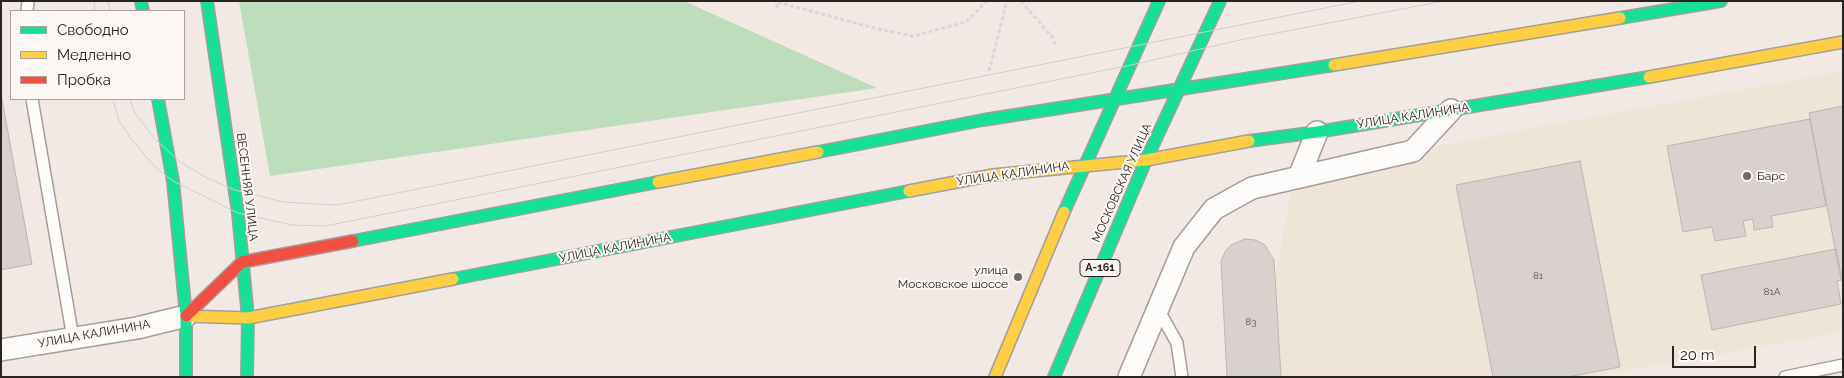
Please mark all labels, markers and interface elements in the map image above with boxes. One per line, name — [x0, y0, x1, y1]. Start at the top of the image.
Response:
legend — [10, 10, 185, 100]
text: Свободно — [57, 21, 129, 39]
text: Медленно — [57, 46, 131, 64]
text: Пробка — [57, 71, 111, 89]
street label: УЛИЦА КАЛИНИНА — [1356, 100, 1470, 132]
street label: МОСКОВСКАЯ УЛИЦА — [1089, 121, 1155, 245]
street label: ВЕСЕННЯЯ УЛИЦА — [233, 132, 261, 242]
street label: УЛИЦА КАЛИНИНА — [956, 159, 1070, 189]
place label: Барс — [1757, 169, 1785, 183]
marker: Барс — [1741, 170, 1753, 182]
street label: УЛИЦА КАЛИНИНА — [558, 230, 672, 266]
road number: А-161 — [1080, 260, 1120, 276]
place label: улица Московское шоссе — [898, 263, 1008, 291]
house number: 81 — [1533, 270, 1543, 282]
marker: улица Московское шоссе — [1012, 271, 1024, 283]
house number: 81А — [1764, 286, 1780, 298]
house number: 83 — [1245, 316, 1257, 328]
street label: УЛИЦА КАЛИНИНА — [37, 317, 151, 351]
scale bar — [1674, 336, 1758, 368]
text: 20 m — [1680, 346, 1715, 364]

